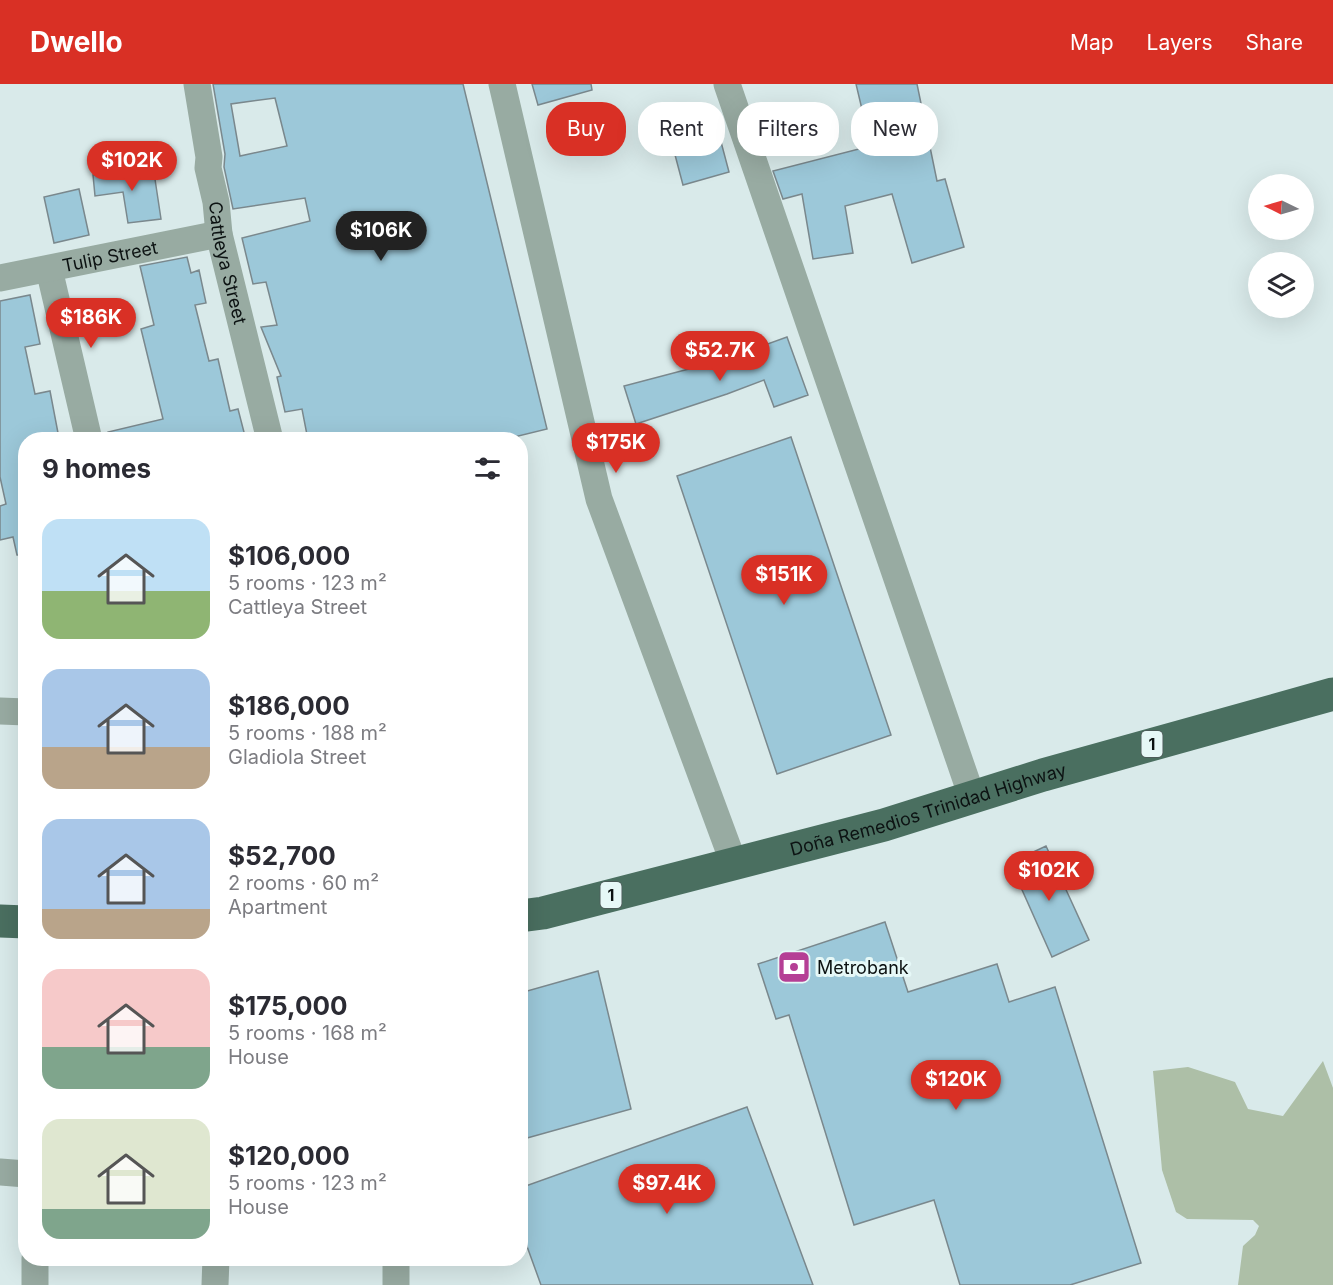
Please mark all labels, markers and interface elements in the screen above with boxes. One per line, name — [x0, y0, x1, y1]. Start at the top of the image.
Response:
text: Dwello — [30, 25, 123, 59]
text: Map — [1070, 30, 1114, 55]
text: Layers — [1147, 30, 1213, 55]
text: Share — [1246, 30, 1303, 55]
chip: Buy — [546, 102, 626, 156]
chip: Rent — [638, 102, 725, 156]
chip: Filters — [737, 102, 839, 156]
chip: New — [851, 102, 938, 156]
pin: $102K — [90, 141, 174, 192]
text: $102K — [101, 148, 163, 172]
north arrow — [1248, 174, 1314, 240]
map controls — [1248, 174, 1314, 318]
street label: Cattleya Street — [205, 200, 251, 326]
pin: $106K — [339, 211, 423, 262]
text: $106K — [350, 218, 412, 242]
street label: Tulip Street — [60, 236, 159, 276]
button: layers — [1248, 252, 1314, 318]
pin: $186K — [49, 298, 133, 349]
text: $186K — [60, 305, 122, 329]
pin: $52.7K — [671, 331, 769, 382]
text: $52.7K — [685, 338, 755, 362]
pin: $175K — [574, 423, 658, 474]
text: $175K — [586, 430, 646, 454]
icon: filters — [471, 452, 504, 485]
text: 9 homes — [42, 453, 151, 484]
text: $106,000 — [228, 540, 350, 571]
icon: home — [90, 543, 162, 615]
pin: $151K — [742, 555, 826, 606]
text: $151K — [755, 562, 813, 586]
text: 5 rooms · 123 m² — [228, 571, 387, 595]
text: Cattleya Street — [228, 595, 367, 619]
text: $186,000 — [228, 690, 350, 721]
icon: home — [90, 693, 162, 765]
text: 5 rooms · 188 m² — [228, 721, 387, 745]
road number: 1 — [1142, 731, 1162, 757]
text: Gladiola Street — [228, 745, 366, 769]
street label: Doña Remedios Trinidad Highway — [788, 759, 1068, 859]
text: $52,700 — [228, 840, 336, 871]
icon: home — [90, 843, 162, 915]
pin: $102K — [1007, 851, 1091, 902]
text: $102K — [1018, 858, 1080, 882]
text: 2 rooms · 60 m² — [228, 871, 379, 895]
road number: 1 — [600, 882, 622, 908]
text: Apartment — [228, 895, 327, 919]
bank icon: Metrobank — [776, 949, 812, 985]
place label: Metrobank — [817, 957, 909, 978]
text: $175,000 — [228, 990, 348, 1021]
icon: home — [90, 993, 162, 1065]
text: 5 rooms · 168 m² — [228, 1021, 387, 1045]
text: House — [228, 1045, 289, 1069]
pin: $120K — [914, 1060, 998, 1111]
text: $120K — [925, 1067, 987, 1091]
text: $120,000 — [228, 1140, 350, 1171]
icon: home — [90, 1143, 162, 1215]
pin: $97.4K — [618, 1164, 716, 1215]
text: 5 rooms · 123 m² — [228, 1171, 387, 1195]
text: $97.4K — [632, 1171, 702, 1195]
text: House — [228, 1195, 289, 1219]

